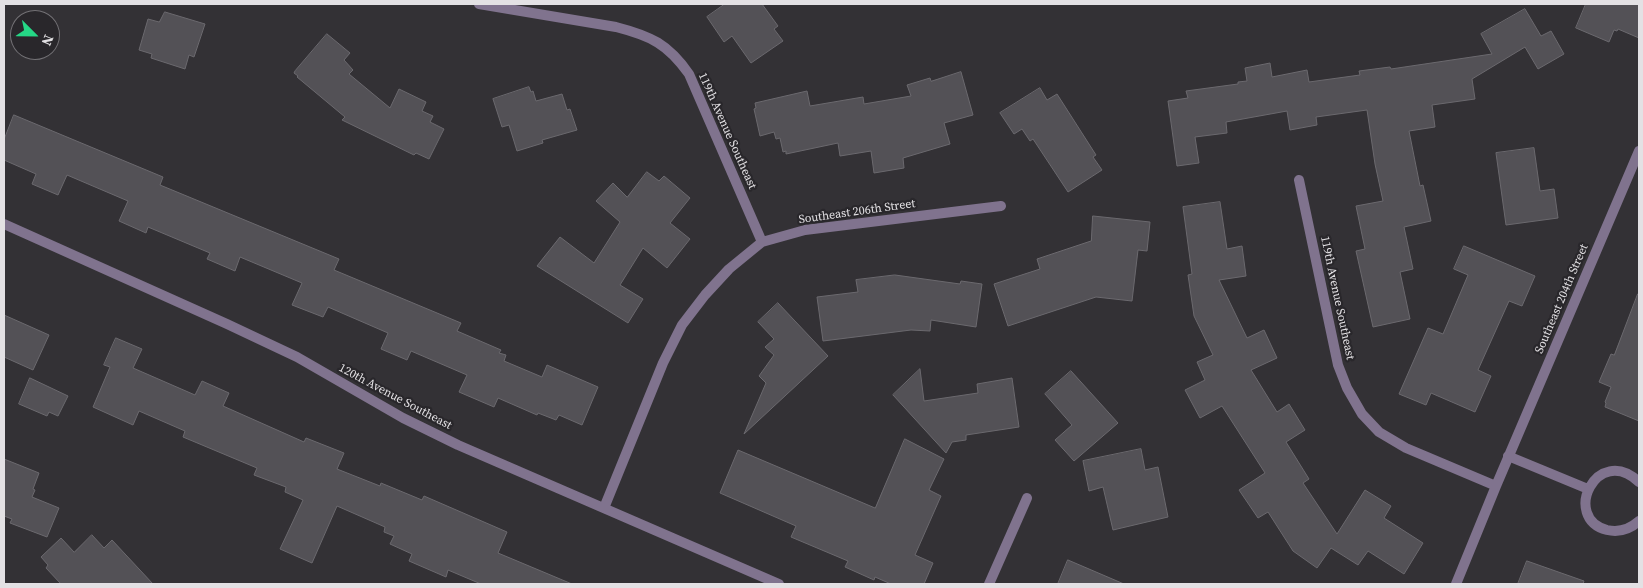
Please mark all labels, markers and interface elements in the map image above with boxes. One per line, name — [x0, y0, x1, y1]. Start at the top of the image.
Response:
north arrow — [10, 10, 60, 60]
text: N — [37, 32, 59, 49]
street label: 119th Avenue Southeast — [695, 71, 759, 191]
street label: Southeast 206th Street — [798, 197, 916, 227]
street label: 119th Avenue Southeast — [1317, 235, 1357, 361]
street label: Southeast 204th Street — [1532, 242, 1592, 356]
street label: 120th Avenue Southeast — [336, 361, 454, 433]

